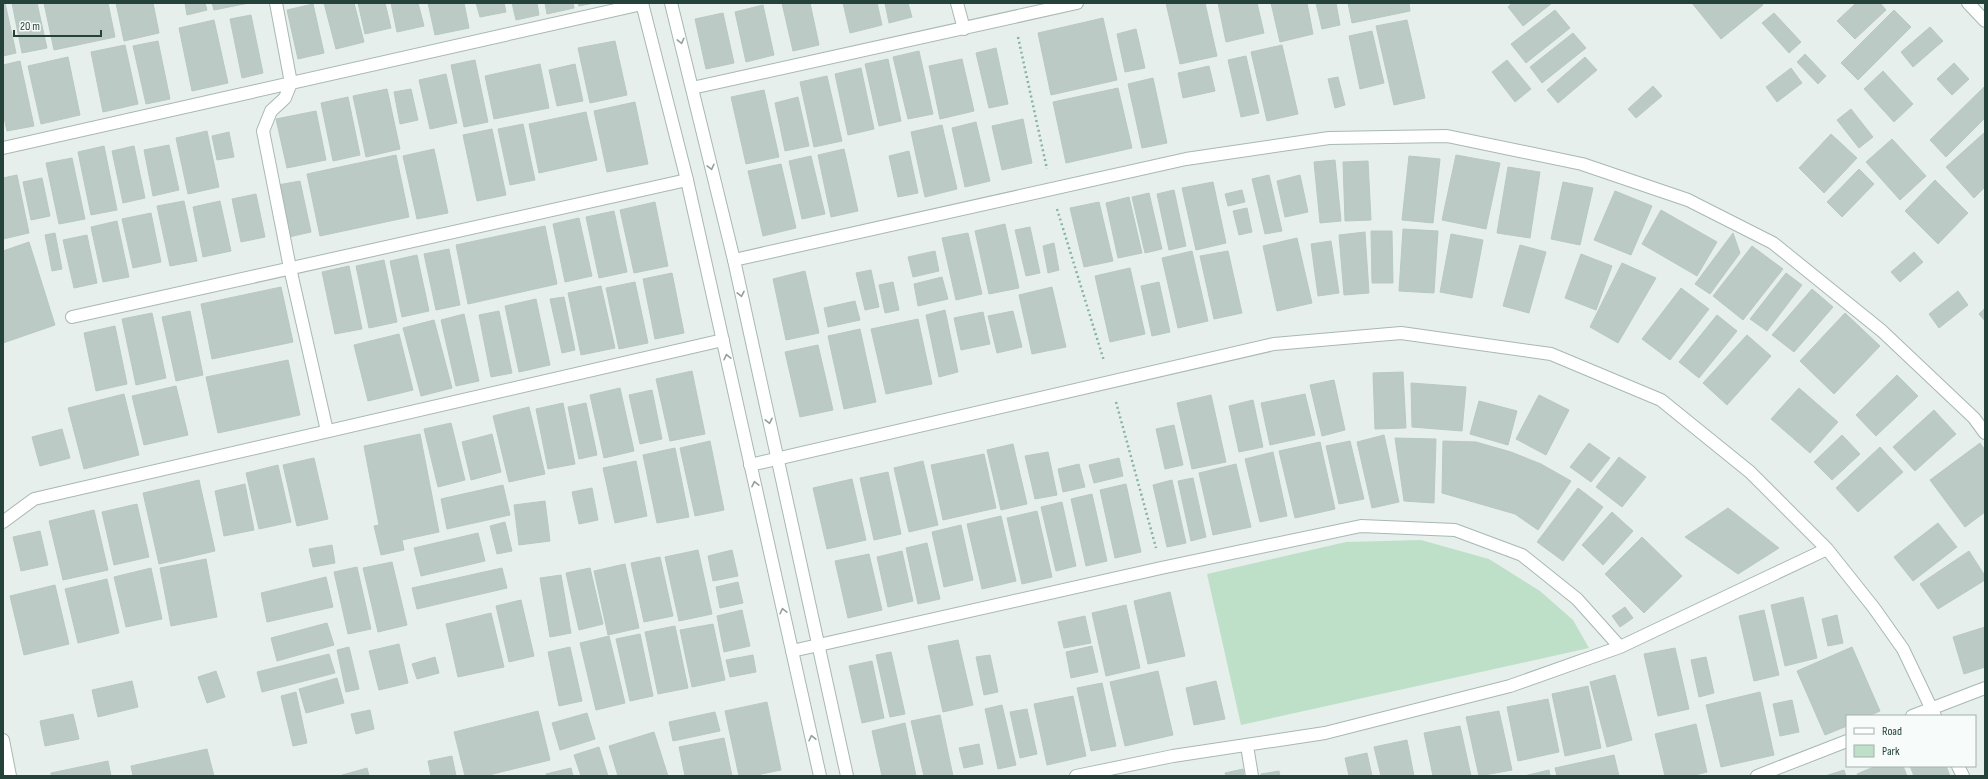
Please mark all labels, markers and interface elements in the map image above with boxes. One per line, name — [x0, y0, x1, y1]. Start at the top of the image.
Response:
scale bar — [14, 12, 101, 38]
text: 20 m — [20, 19, 40, 34]
one-way arrow — [676, 38, 684, 44]
one-way arrow — [707, 164, 715, 170]
one-way arrow — [737, 291, 745, 297]
one-way arrow — [723, 354, 731, 361]
one-way arrow — [764, 418, 773, 424]
one-way arrow — [751, 481, 759, 487]
one-way arrow — [780, 608, 788, 614]
legend — [1846, 715, 1976, 767]
text: Road — [1882, 724, 1902, 739]
one-way arrow — [808, 735, 816, 741]
text: Park — [1882, 744, 1900, 759]

